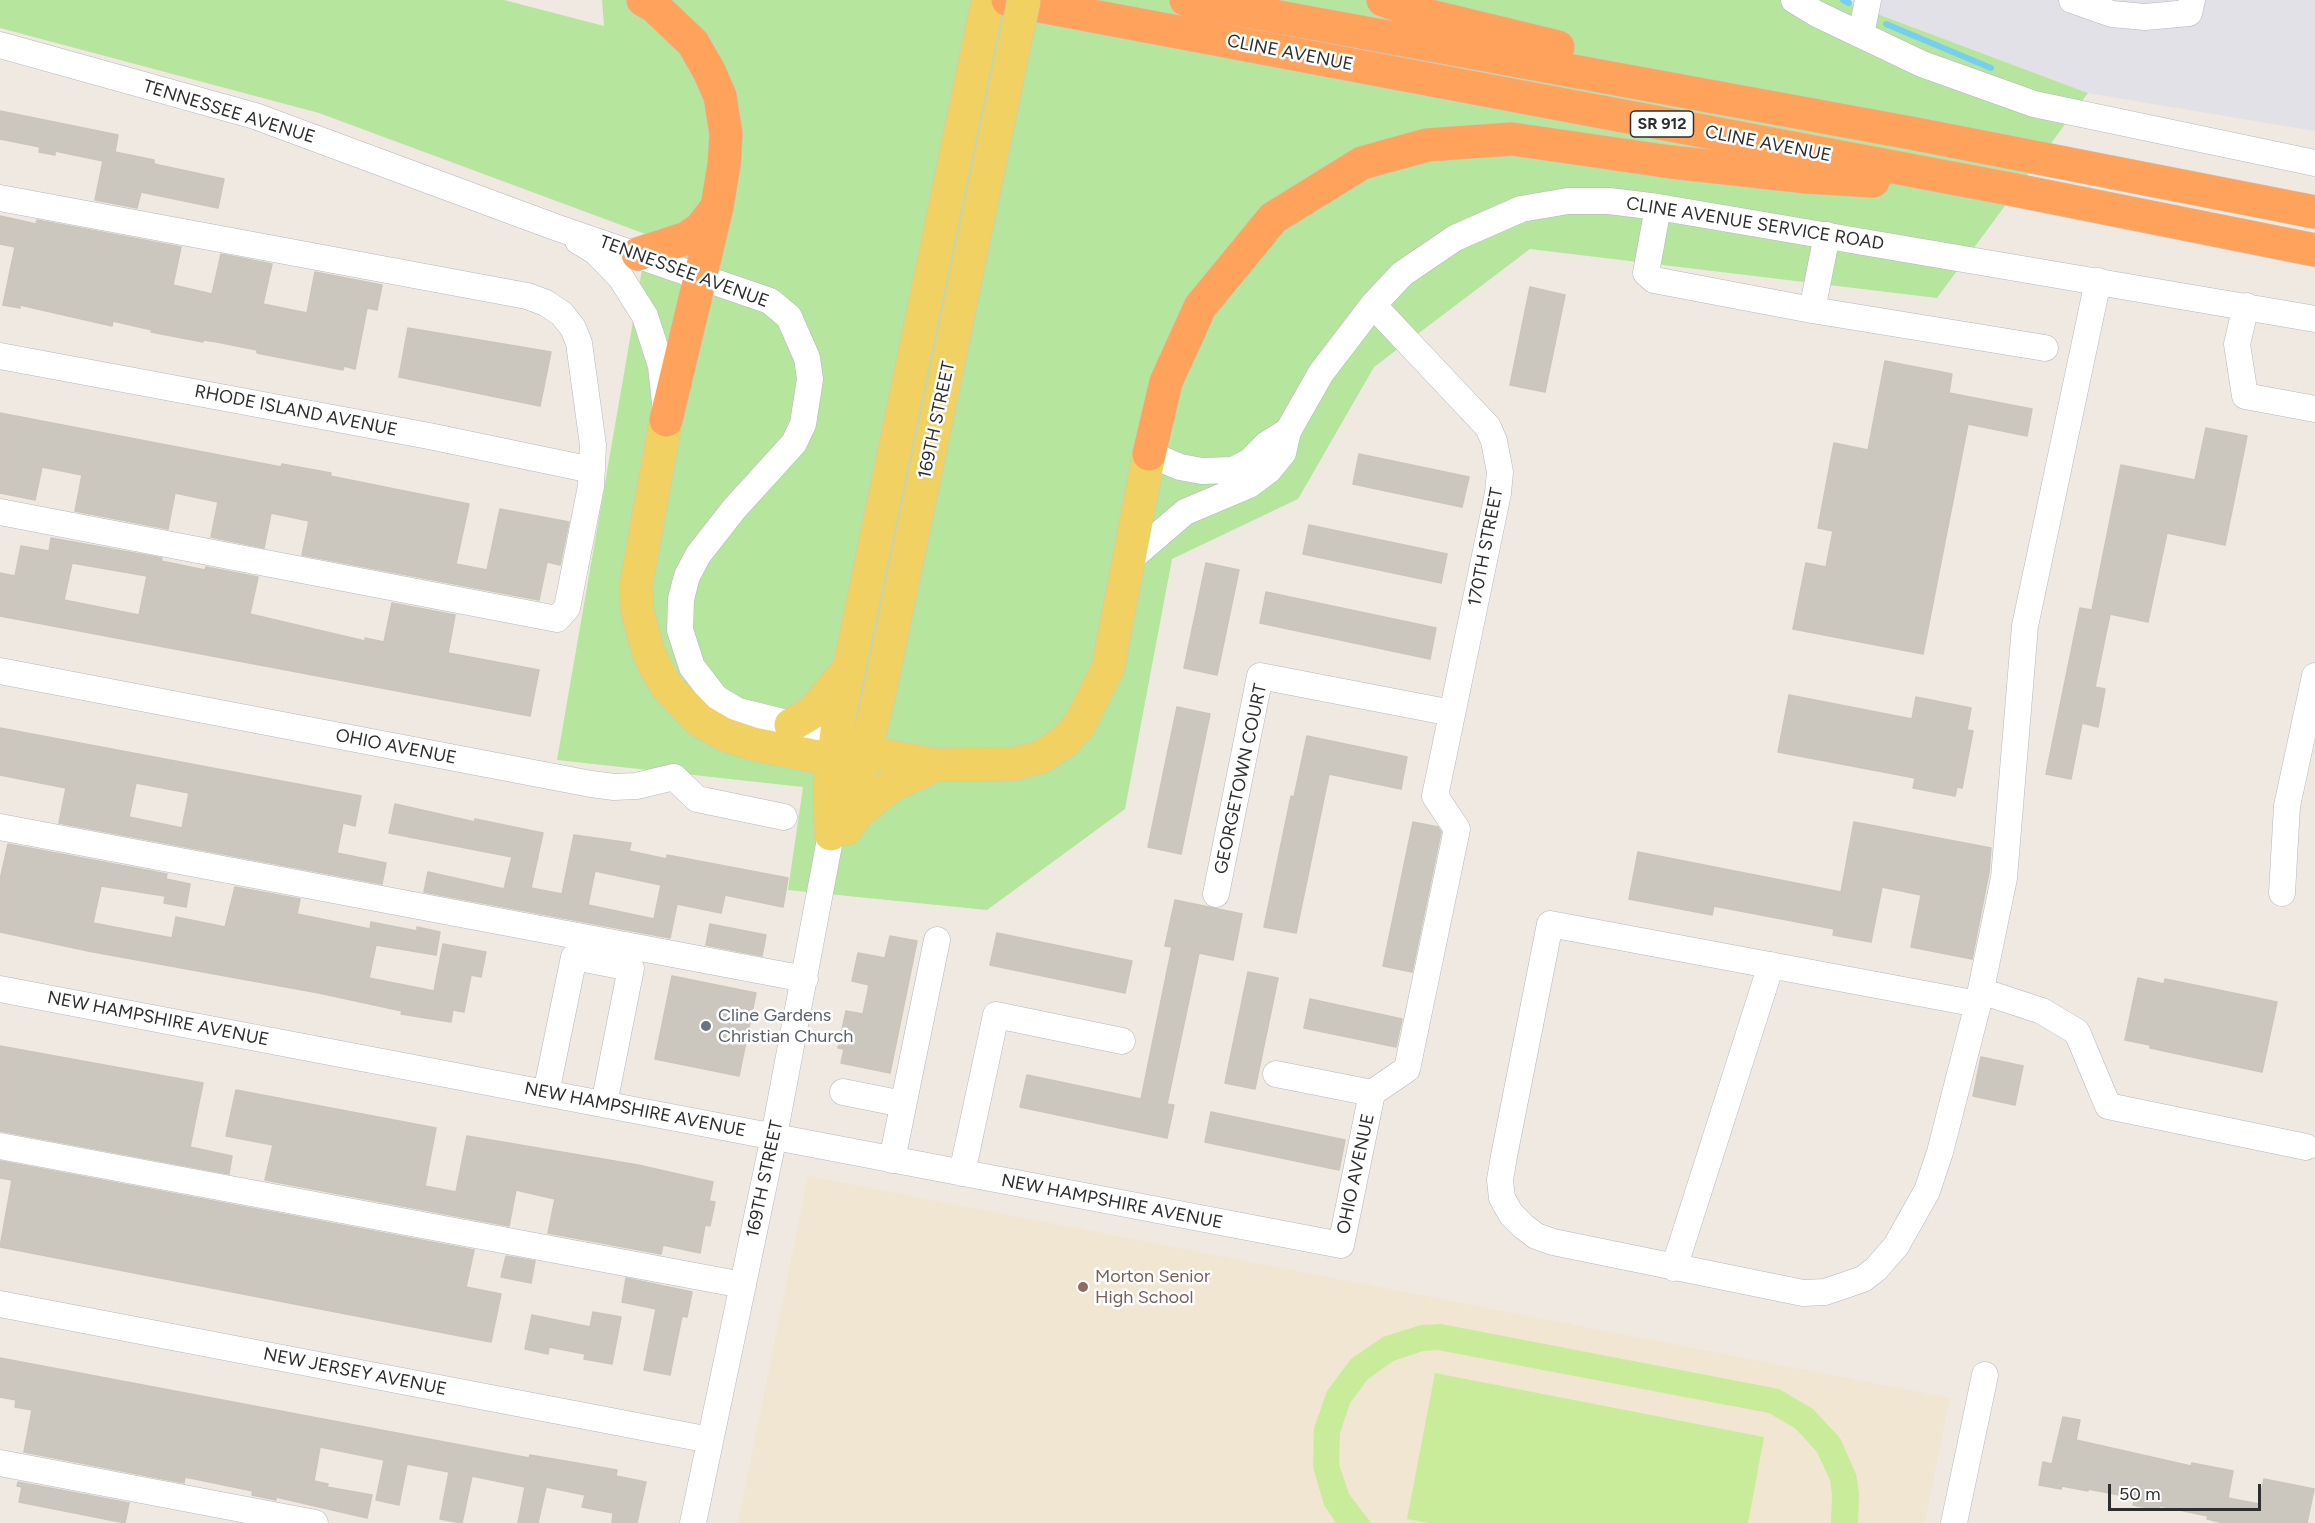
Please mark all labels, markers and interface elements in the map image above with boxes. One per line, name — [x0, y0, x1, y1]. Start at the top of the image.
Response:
street label: CLINE AVENUE — [1225, 30, 1355, 76]
street label: TENNESSEE AVENUE — [140, 76, 318, 148]
road number: SR 912 — [1630, 111, 1694, 137]
street label: CLINE AVENUE — [1703, 121, 1833, 167]
street label: CLINE AVENUE SERVICE ROAD — [1625, 193, 1885, 255]
street label: TENNESSEE AVENUE — [596, 231, 772, 313]
street label: 169TH STREET — [914, 359, 960, 481]
street label: RHODE ISLAND AVENUE — [193, 381, 399, 441]
street label: 170TH STREET — [1464, 486, 1508, 608]
street label: GEORGETOWN COURT — [1210, 682, 1272, 876]
street label: OHIO AVENUE — [334, 725, 458, 769]
street label: NEW HAMPSHIRE AVENUE — [45, 987, 271, 1051]
place label: Cline Gardens Christian Church — [718, 1005, 853, 1048]
marker: Cline Gardens Christian Church — [699, 1019, 713, 1033]
street label: NEW HAMPSHIRE AVENUE — [522, 1078, 748, 1142]
street label: OHIO AVENUE — [1333, 1112, 1379, 1236]
street label: 169TH STREET — [742, 1118, 788, 1240]
street label: NEW HAMPSHIRE AVENUE — [999, 1170, 1225, 1234]
place label: Morton Senior High School — [1095, 1266, 1210, 1308]
marker: Morton Senior High School — [1076, 1280, 1090, 1294]
street label: NEW JERSEY AVENUE — [261, 1344, 449, 1400]
scale bar — [2111, 1472, 2264, 1510]
text: 50 m — [2119, 1483, 2161, 1505]

